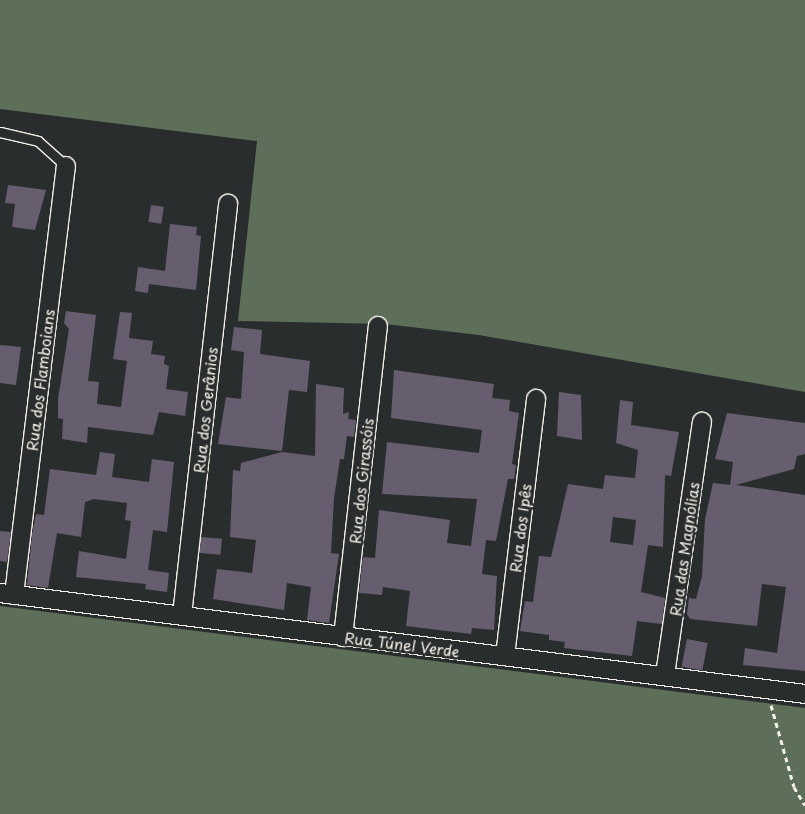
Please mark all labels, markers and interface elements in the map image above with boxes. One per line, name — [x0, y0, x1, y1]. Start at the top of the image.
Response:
street label: Rua dos Flamboians — [22, 307, 58, 453]
street label: Rua dos Gerânios — [189, 346, 221, 474]
street label: Rua dos Girassóis — [345, 417, 377, 545]
street label: Rua das Magnólias — [666, 480, 702, 618]
street label: Rua dos Ipês — [506, 482, 534, 574]
street label: Rua Túnel Verde — [343, 628, 461, 660]

